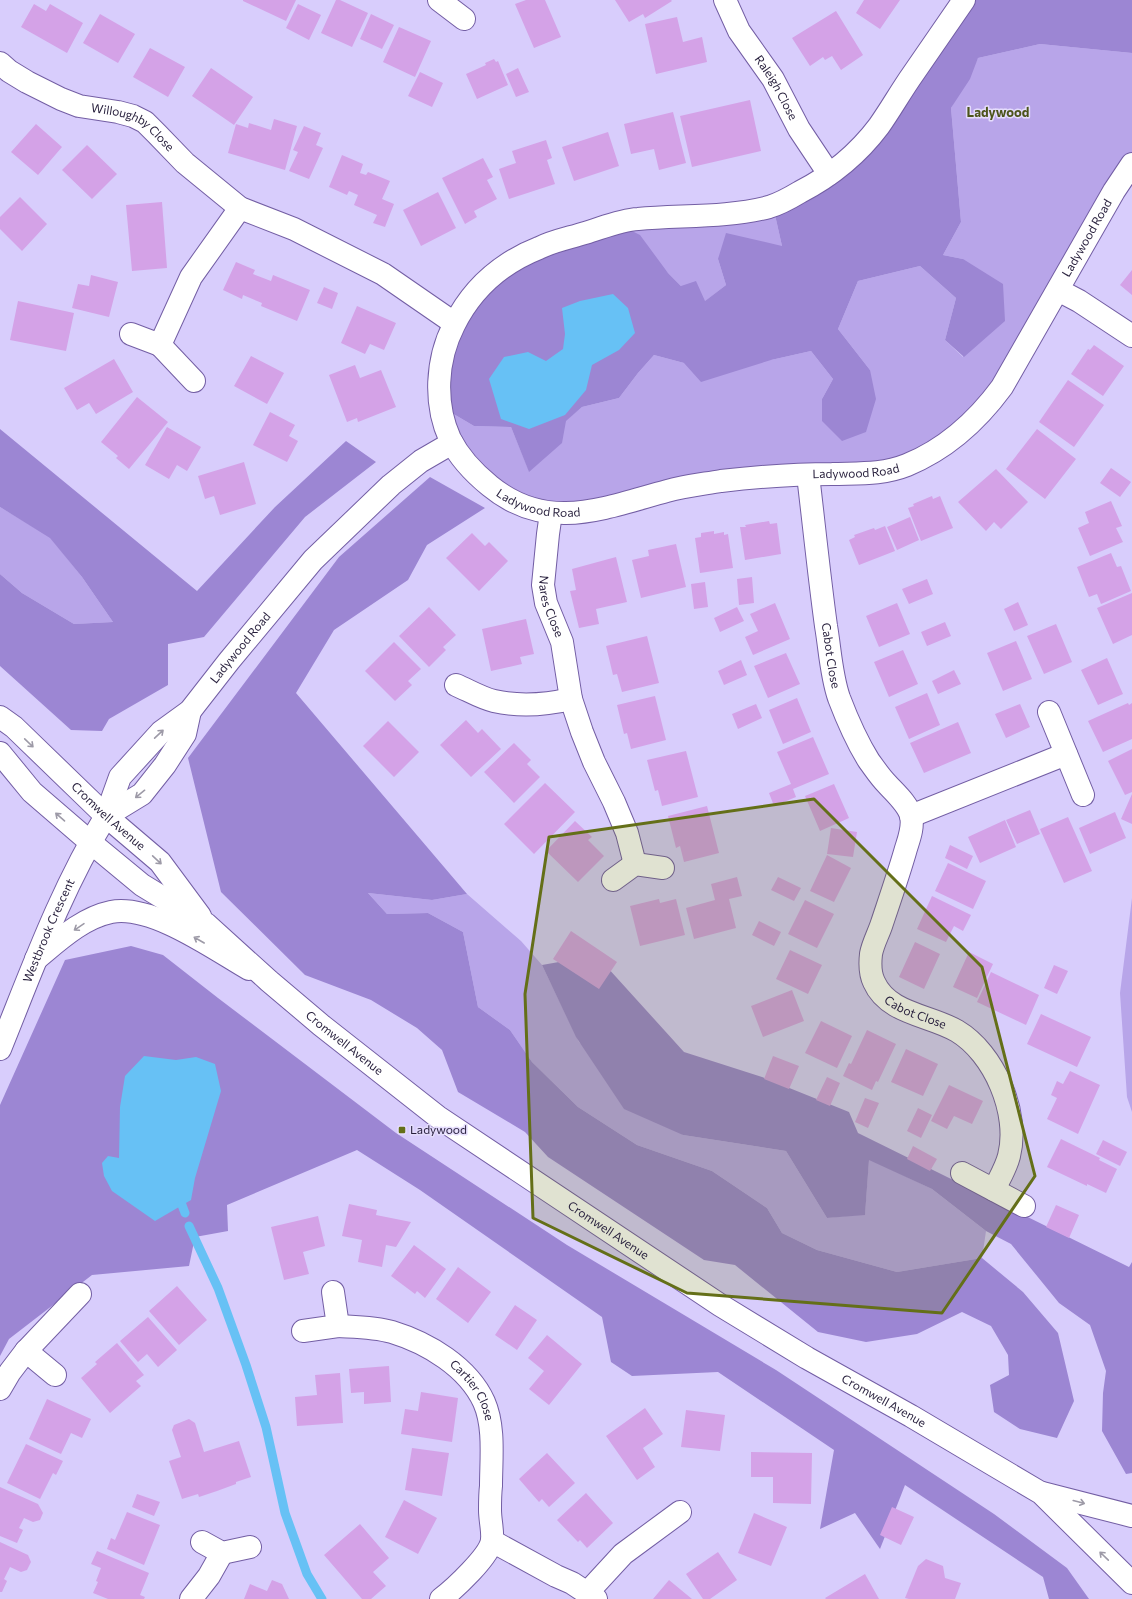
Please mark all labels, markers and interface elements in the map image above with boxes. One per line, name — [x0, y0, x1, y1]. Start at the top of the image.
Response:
street label: Raleigh Close — [752, 52, 801, 122]
street label: Willoughby Close — [90, 100, 178, 154]
district label: Ladywood — [967, 104, 1029, 120]
street label: Ladywood Road — [1058, 196, 1114, 279]
street label: Ladywood Road — [812, 460, 901, 480]
street label: Ladywood Road — [494, 485, 581, 519]
street label: Nares Close — [537, 575, 567, 639]
street label: Ladywood Road — [207, 609, 273, 685]
street label: Cabot Close — [820, 622, 844, 690]
one-way arrow — [154, 730, 164, 739]
one-way arrow — [24, 738, 34, 748]
street label: Cromwell Avenue — [69, 779, 149, 852]
one-way arrow — [135, 790, 145, 799]
one-way arrow — [55, 812, 65, 821]
one-way arrow — [152, 855, 162, 864]
street label: Westbrook Crescent — [19, 876, 77, 984]
one-way arrow — [74, 923, 85, 931]
one-way arrow — [193, 936, 205, 944]
street label: Cabot Close — [882, 992, 949, 1031]
street label: Cromwell Avenue — [304, 1007, 386, 1077]
place label: Ladywood — [410, 1122, 467, 1136]
marker: Ladywood — [397, 1125, 407, 1135]
street label: Cromwell Avenue — [566, 1198, 652, 1262]
street label: Cartier Close — [448, 1356, 497, 1422]
street label: Cromwell Avenue — [839, 1371, 929, 1429]
one-way arrow — [1072, 1499, 1085, 1507]
one-way arrow — [1099, 1551, 1109, 1561]

